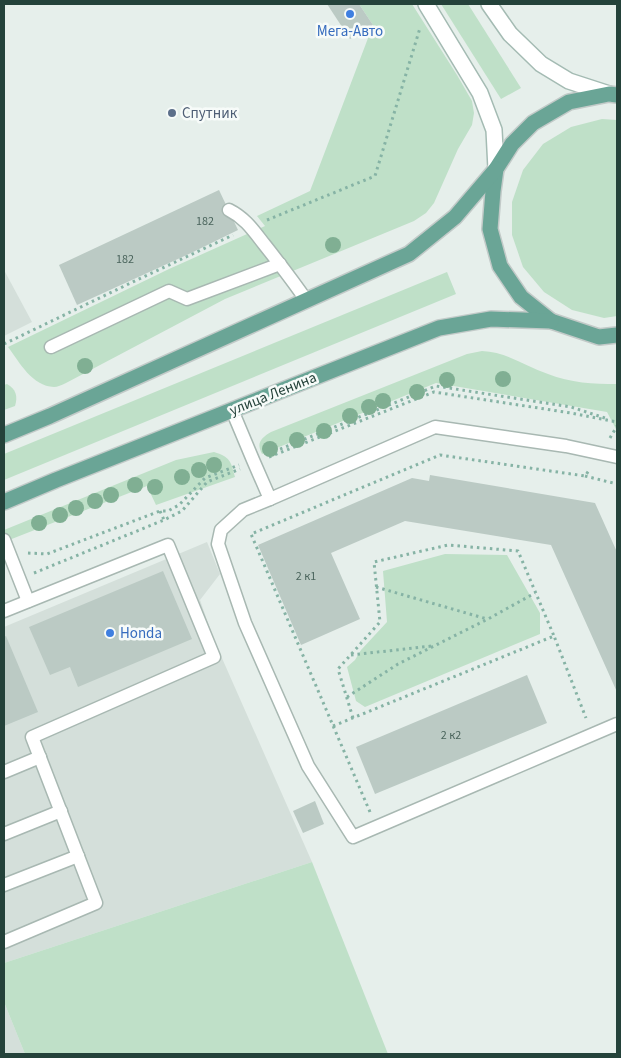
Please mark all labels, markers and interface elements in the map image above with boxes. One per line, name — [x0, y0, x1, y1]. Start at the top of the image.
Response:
marker: Мега-Авто — [344, 8, 356, 20]
place label: Мега-Авто — [317, 21, 383, 42]
place label: Спутник — [182, 103, 238, 124]
marker: Спутник — [166, 107, 178, 119]
house number: 182 — [196, 213, 214, 230]
house number: 182 — [116, 251, 134, 268]
street label: улица Ленина — [226, 367, 320, 421]
house number: 2 к1 — [296, 568, 316, 585]
place label: Honda — [120, 623, 162, 644]
marker: Honda — [104, 627, 116, 639]
house number: 2 к2 — [441, 727, 461, 744]

